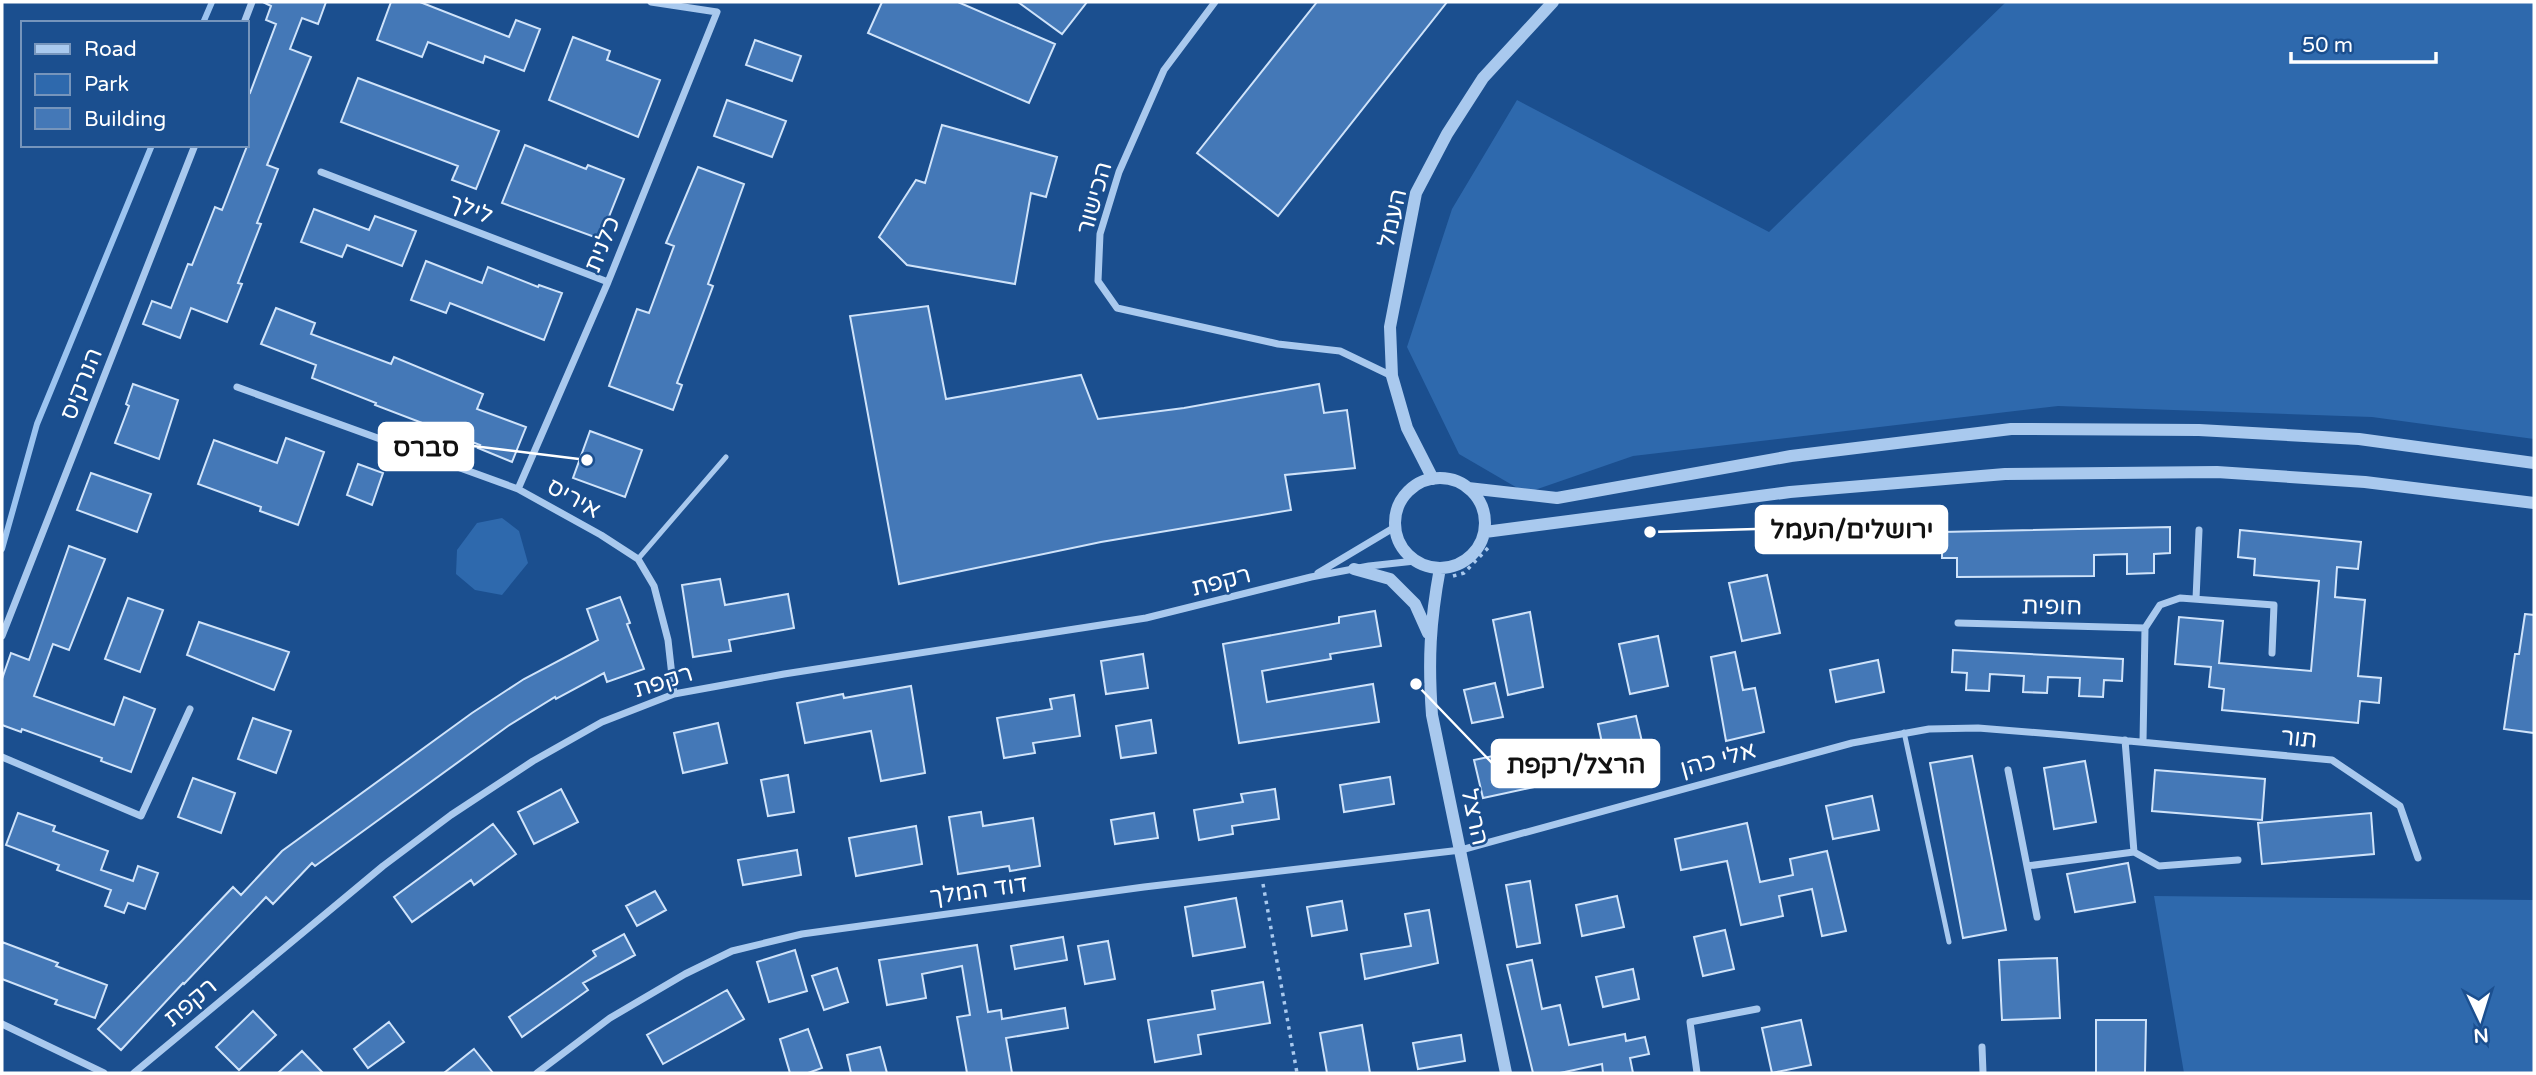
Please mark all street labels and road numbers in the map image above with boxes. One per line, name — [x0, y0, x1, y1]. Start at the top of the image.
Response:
street label: הכישור — [1070, 159, 1119, 238]
street label: העמל — [1372, 186, 1413, 250]
street label: לילך — [445, 188, 497, 231]
street label: כלנית — [578, 212, 627, 276]
street label: הנרקיס — [54, 344, 109, 424]
street label: איריס — [542, 472, 606, 525]
street label: רקפת — [1188, 560, 1254, 603]
street label: חופית — [2021, 591, 2082, 622]
street label: רקפת — [630, 659, 696, 704]
street label: תור — [2279, 722, 2319, 755]
street label: אלי כהן — [1677, 735, 1759, 783]
street label: הרצל — [1454, 786, 1495, 848]
street label: דוד המלך — [928, 869, 1030, 912]
street label: רקפת — [158, 972, 223, 1033]

